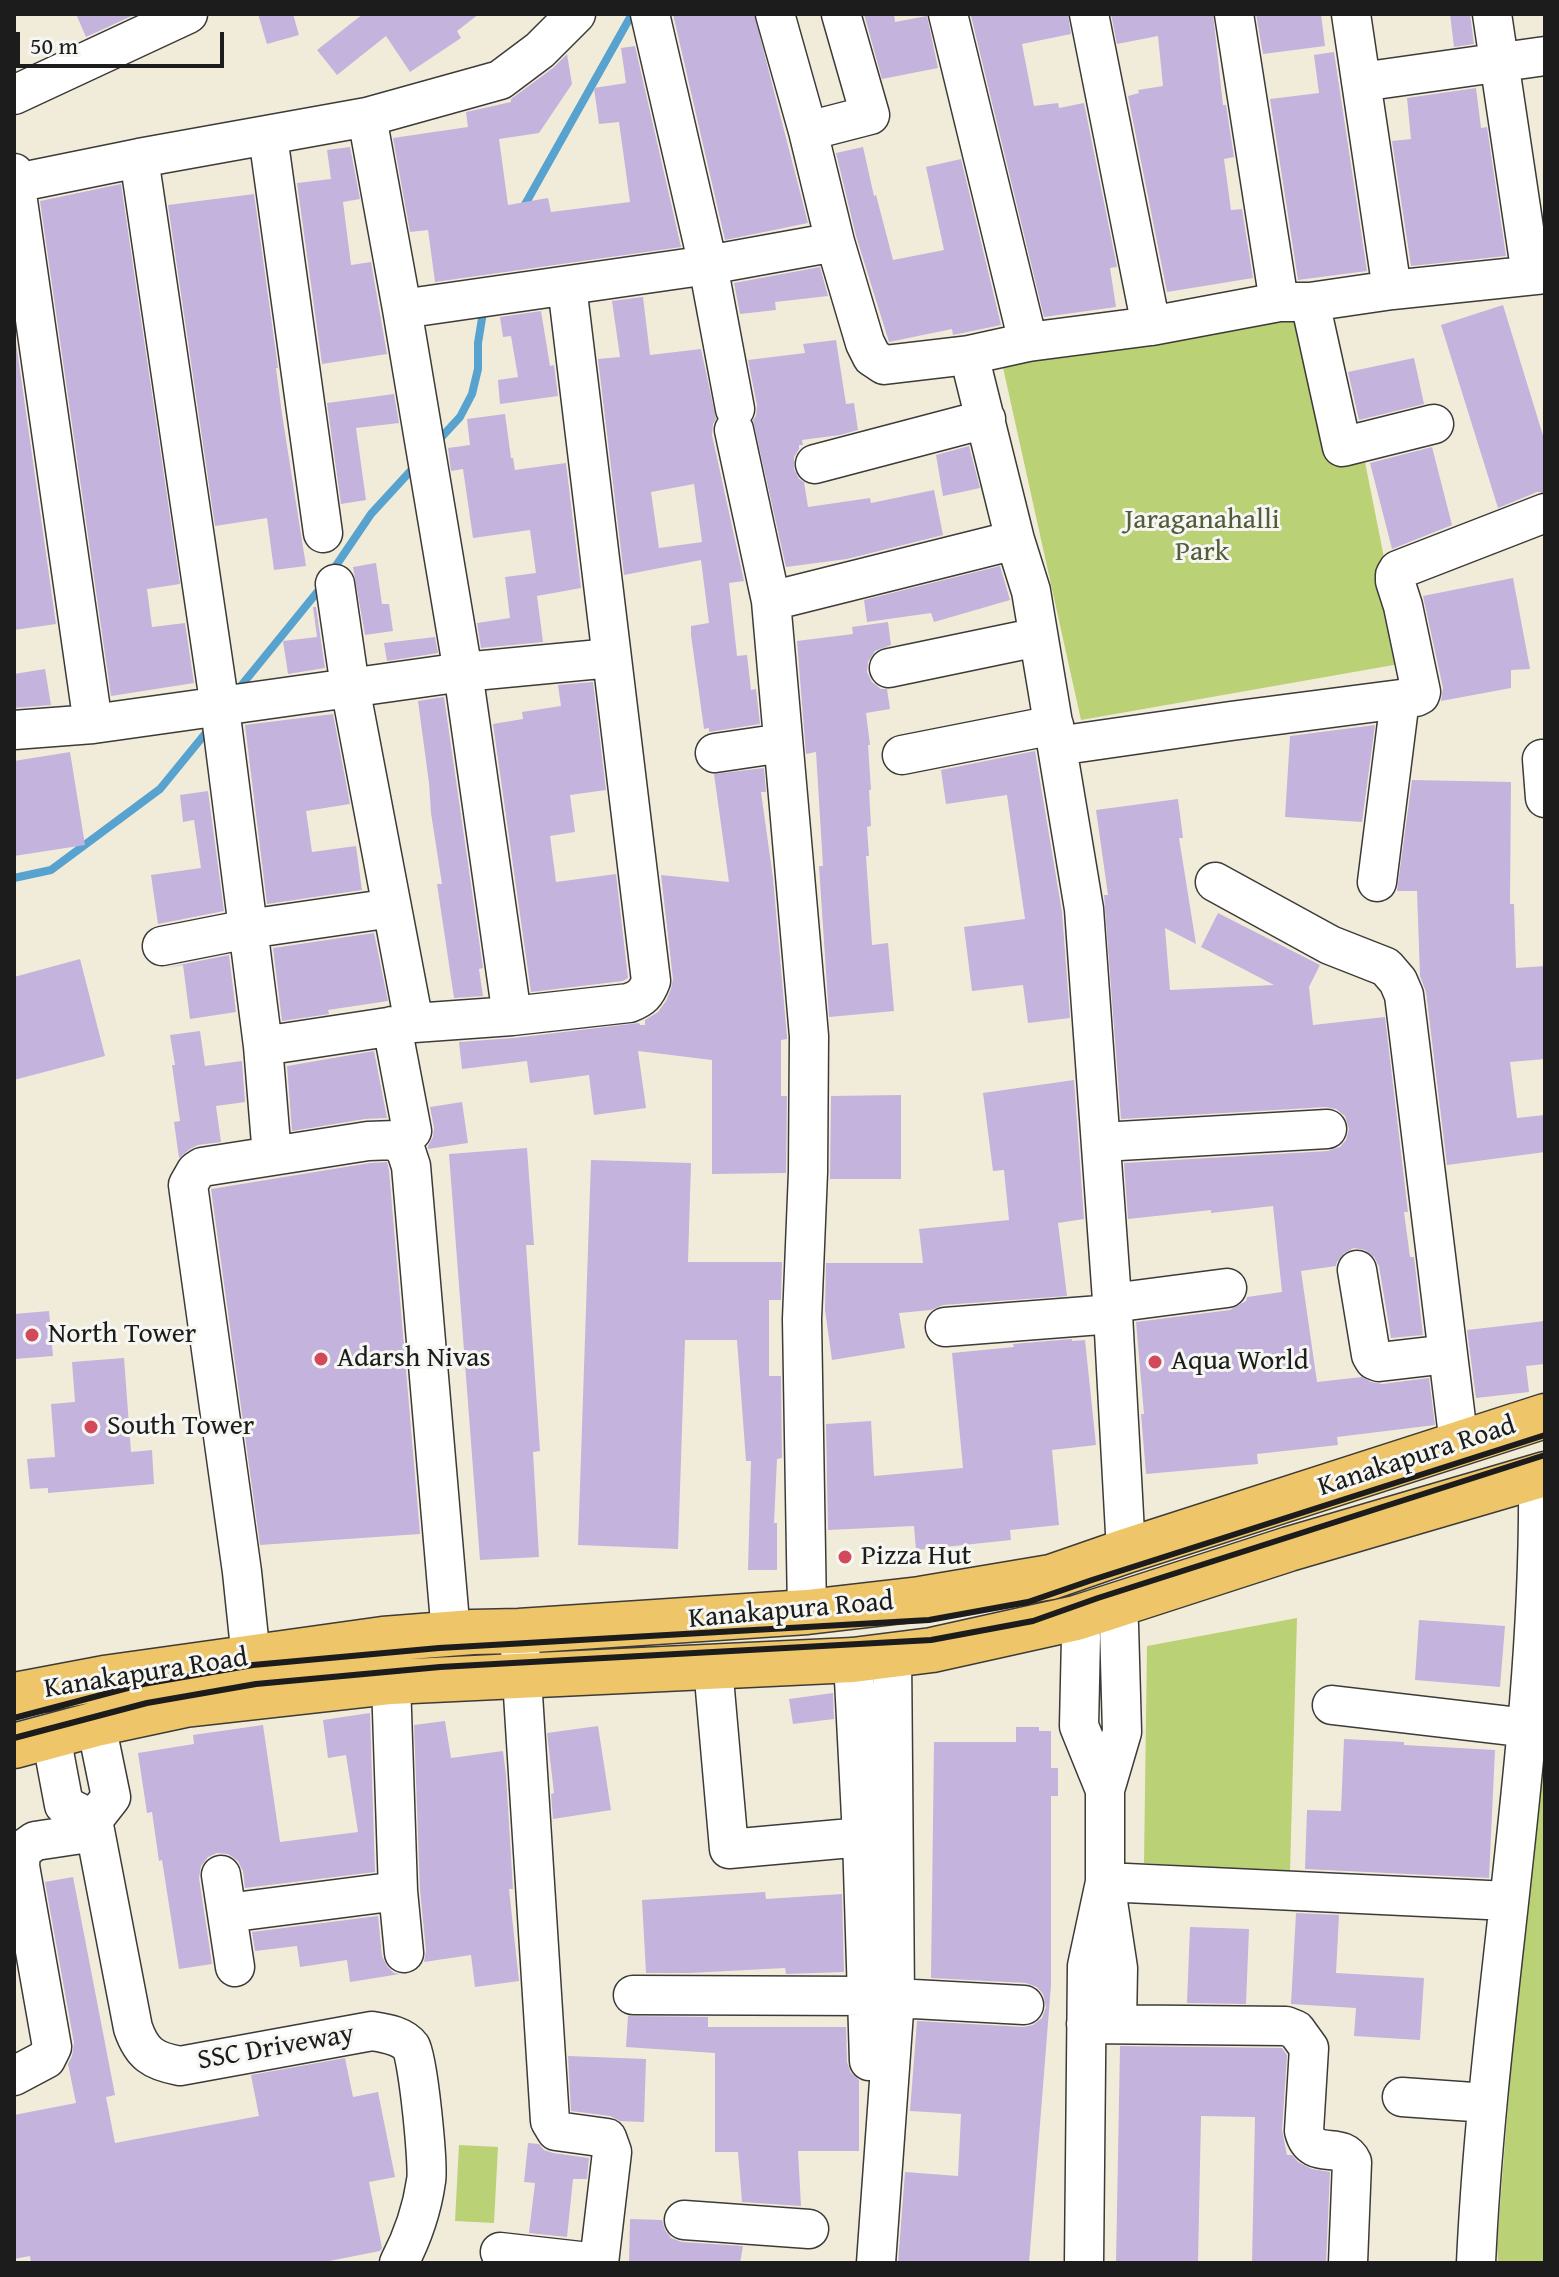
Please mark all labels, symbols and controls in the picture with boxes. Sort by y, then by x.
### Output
scale bar [20,16,228,66]
text: 50 m [30,28,78,63]
park label: Jaraganahalli Park [1124,504,1280,570]
place label: North Tower [48,1318,196,1352]
marker: North Tower [23,1326,41,1344]
place label: Adarsh Nivas [337,1342,491,1376]
place label: Aqua World [1171,1345,1309,1379]
marker: Adarsh Nivas [312,1350,330,1368]
marker: Aqua World [1146,1353,1164,1371]
street label: Kanakapura Road [1314,1409,1520,1505]
place label: South Tower [107,1410,254,1444]
marker: South Tower [82,1418,100,1436]
place label: Pizza Hut [861,1540,971,1574]
marker: Pizza Hut [836,1548,854,1566]
street label: Kanakapura Road [687,1585,895,1637]
street label: Kanakapura Road [42,1641,250,1707]
street label: SSC Driveway [195,2018,357,2078]

